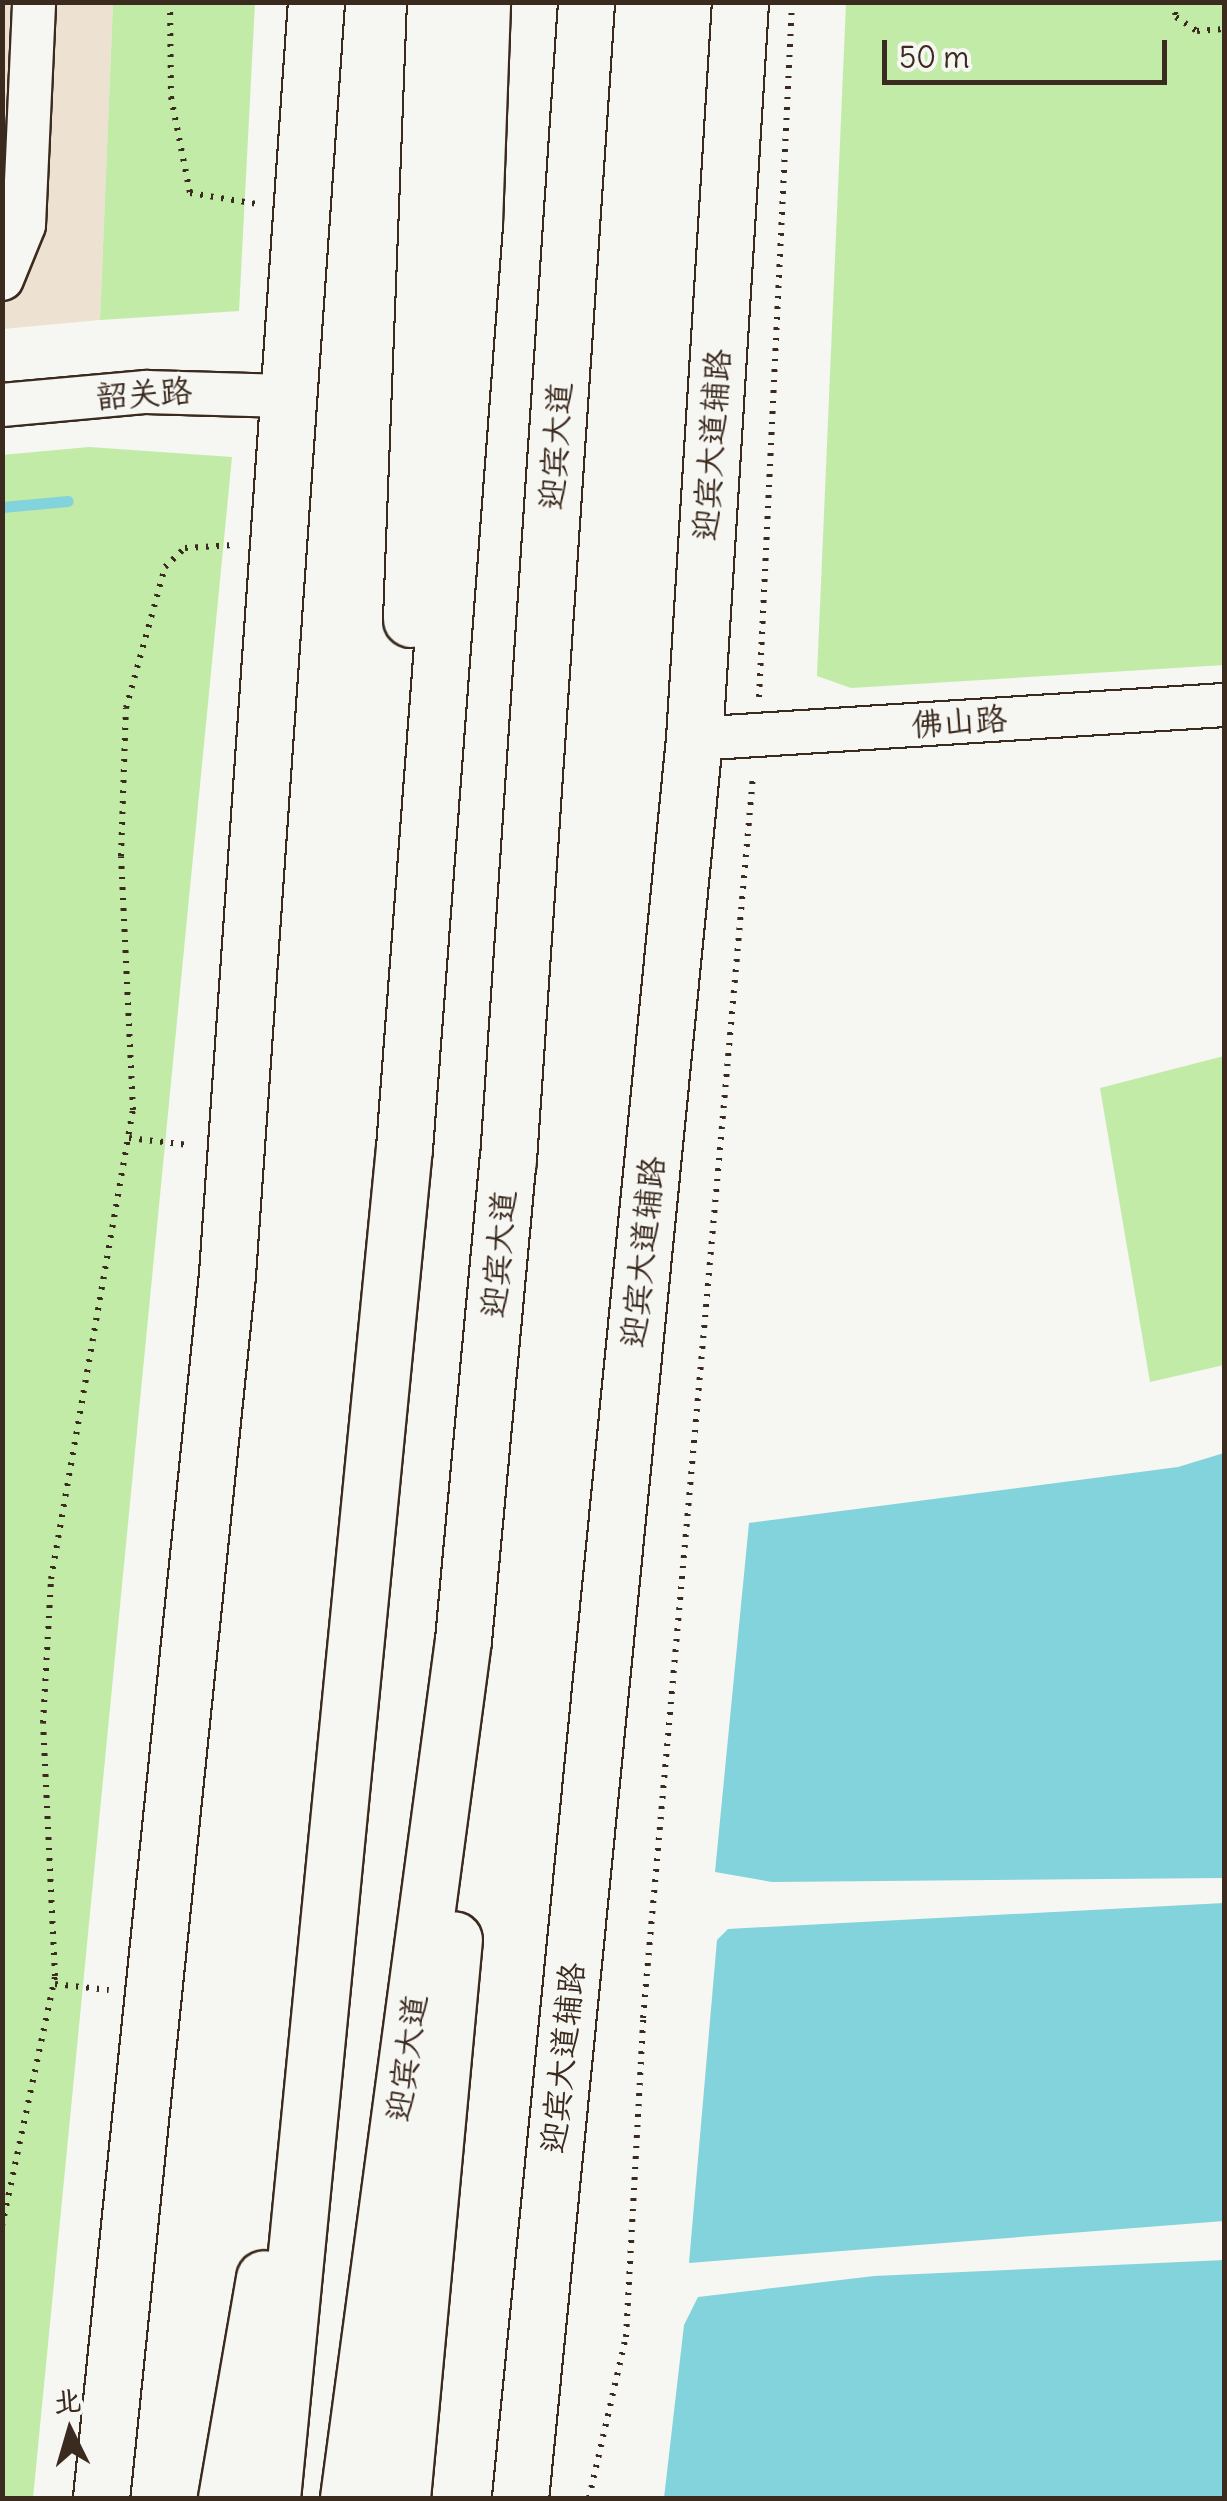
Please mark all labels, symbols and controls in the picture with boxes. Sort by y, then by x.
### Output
scale bar [887,20,1172,82]
text: 50 m [899,38,969,76]
street label: 迎宾大道辅路 [686,348,738,542]
street label: 韶关路 [95,371,193,417]
street label: 迎宾大道 [532,381,580,511]
street label: 佛山路 [910,699,1008,745]
street label: 迎宾大道辅路 [614,1155,672,1349]
street label: 迎宾大道 [474,1189,524,1319]
street label: 迎宾大道辅路 [534,1961,592,2155]
street label: 迎宾大道 [379,1992,435,2124]
north arrow [20,2381,120,2481]
text: 北 [52,2382,83,2420]

